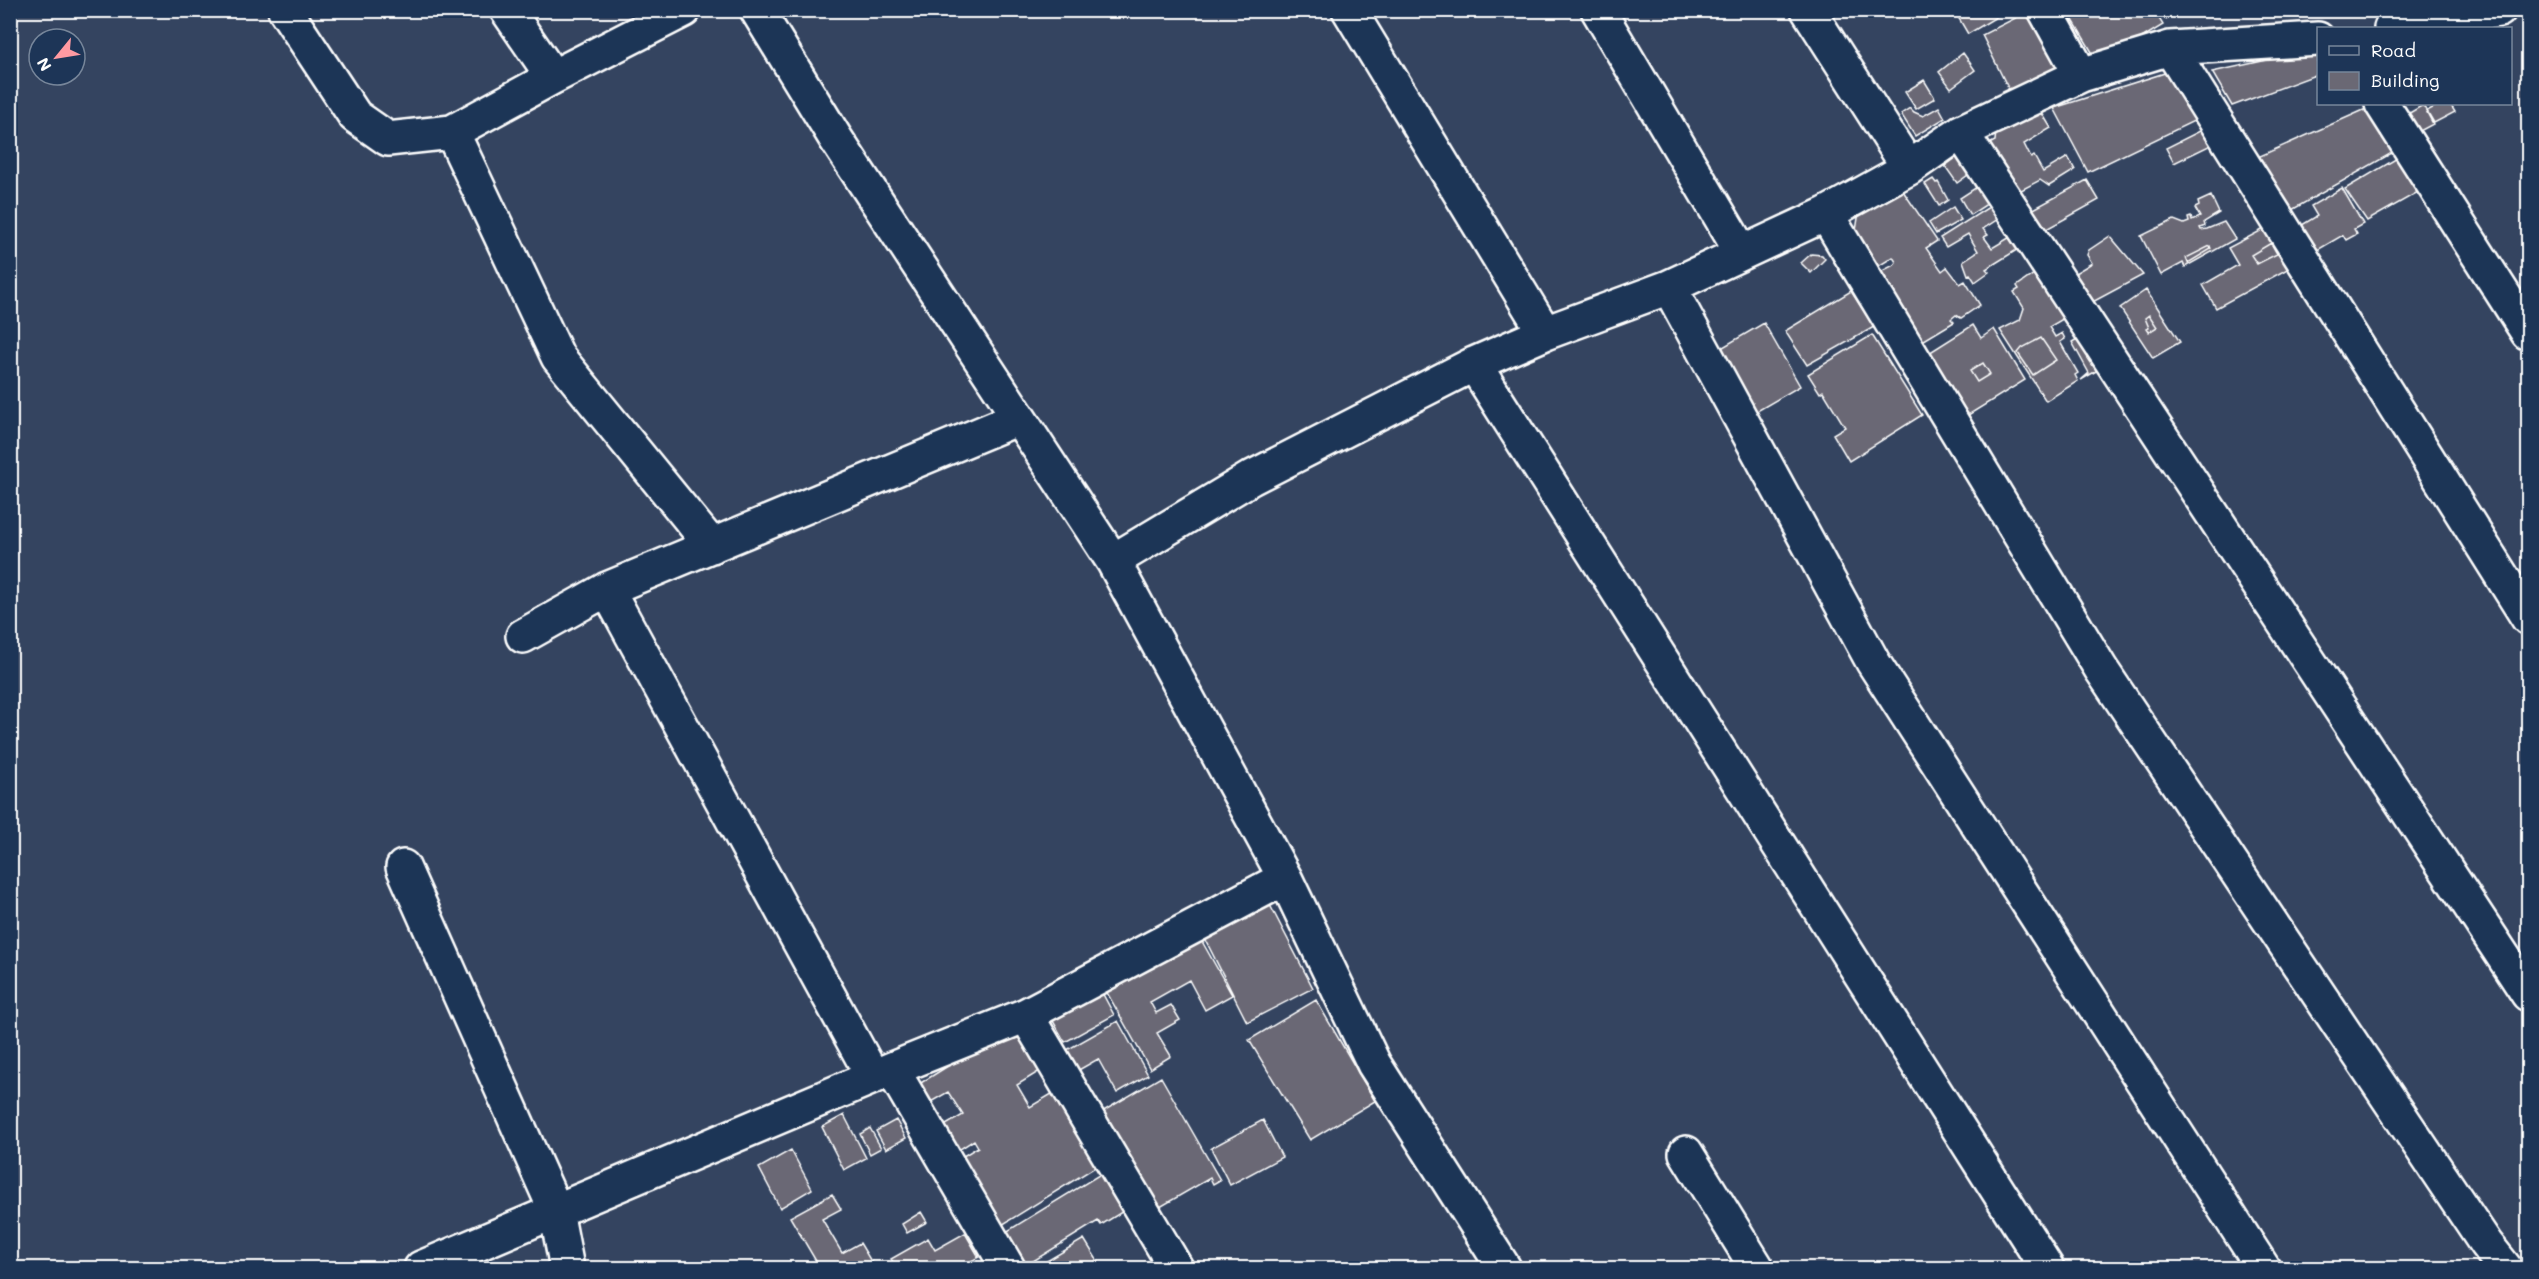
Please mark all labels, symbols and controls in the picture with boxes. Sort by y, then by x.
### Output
north arrow [27,27,87,87]
legend [2317,27,2512,105]
text: Road [2371,38,2416,62]
text: N [31,54,56,75]
text: Building [2371,68,2439,92]

